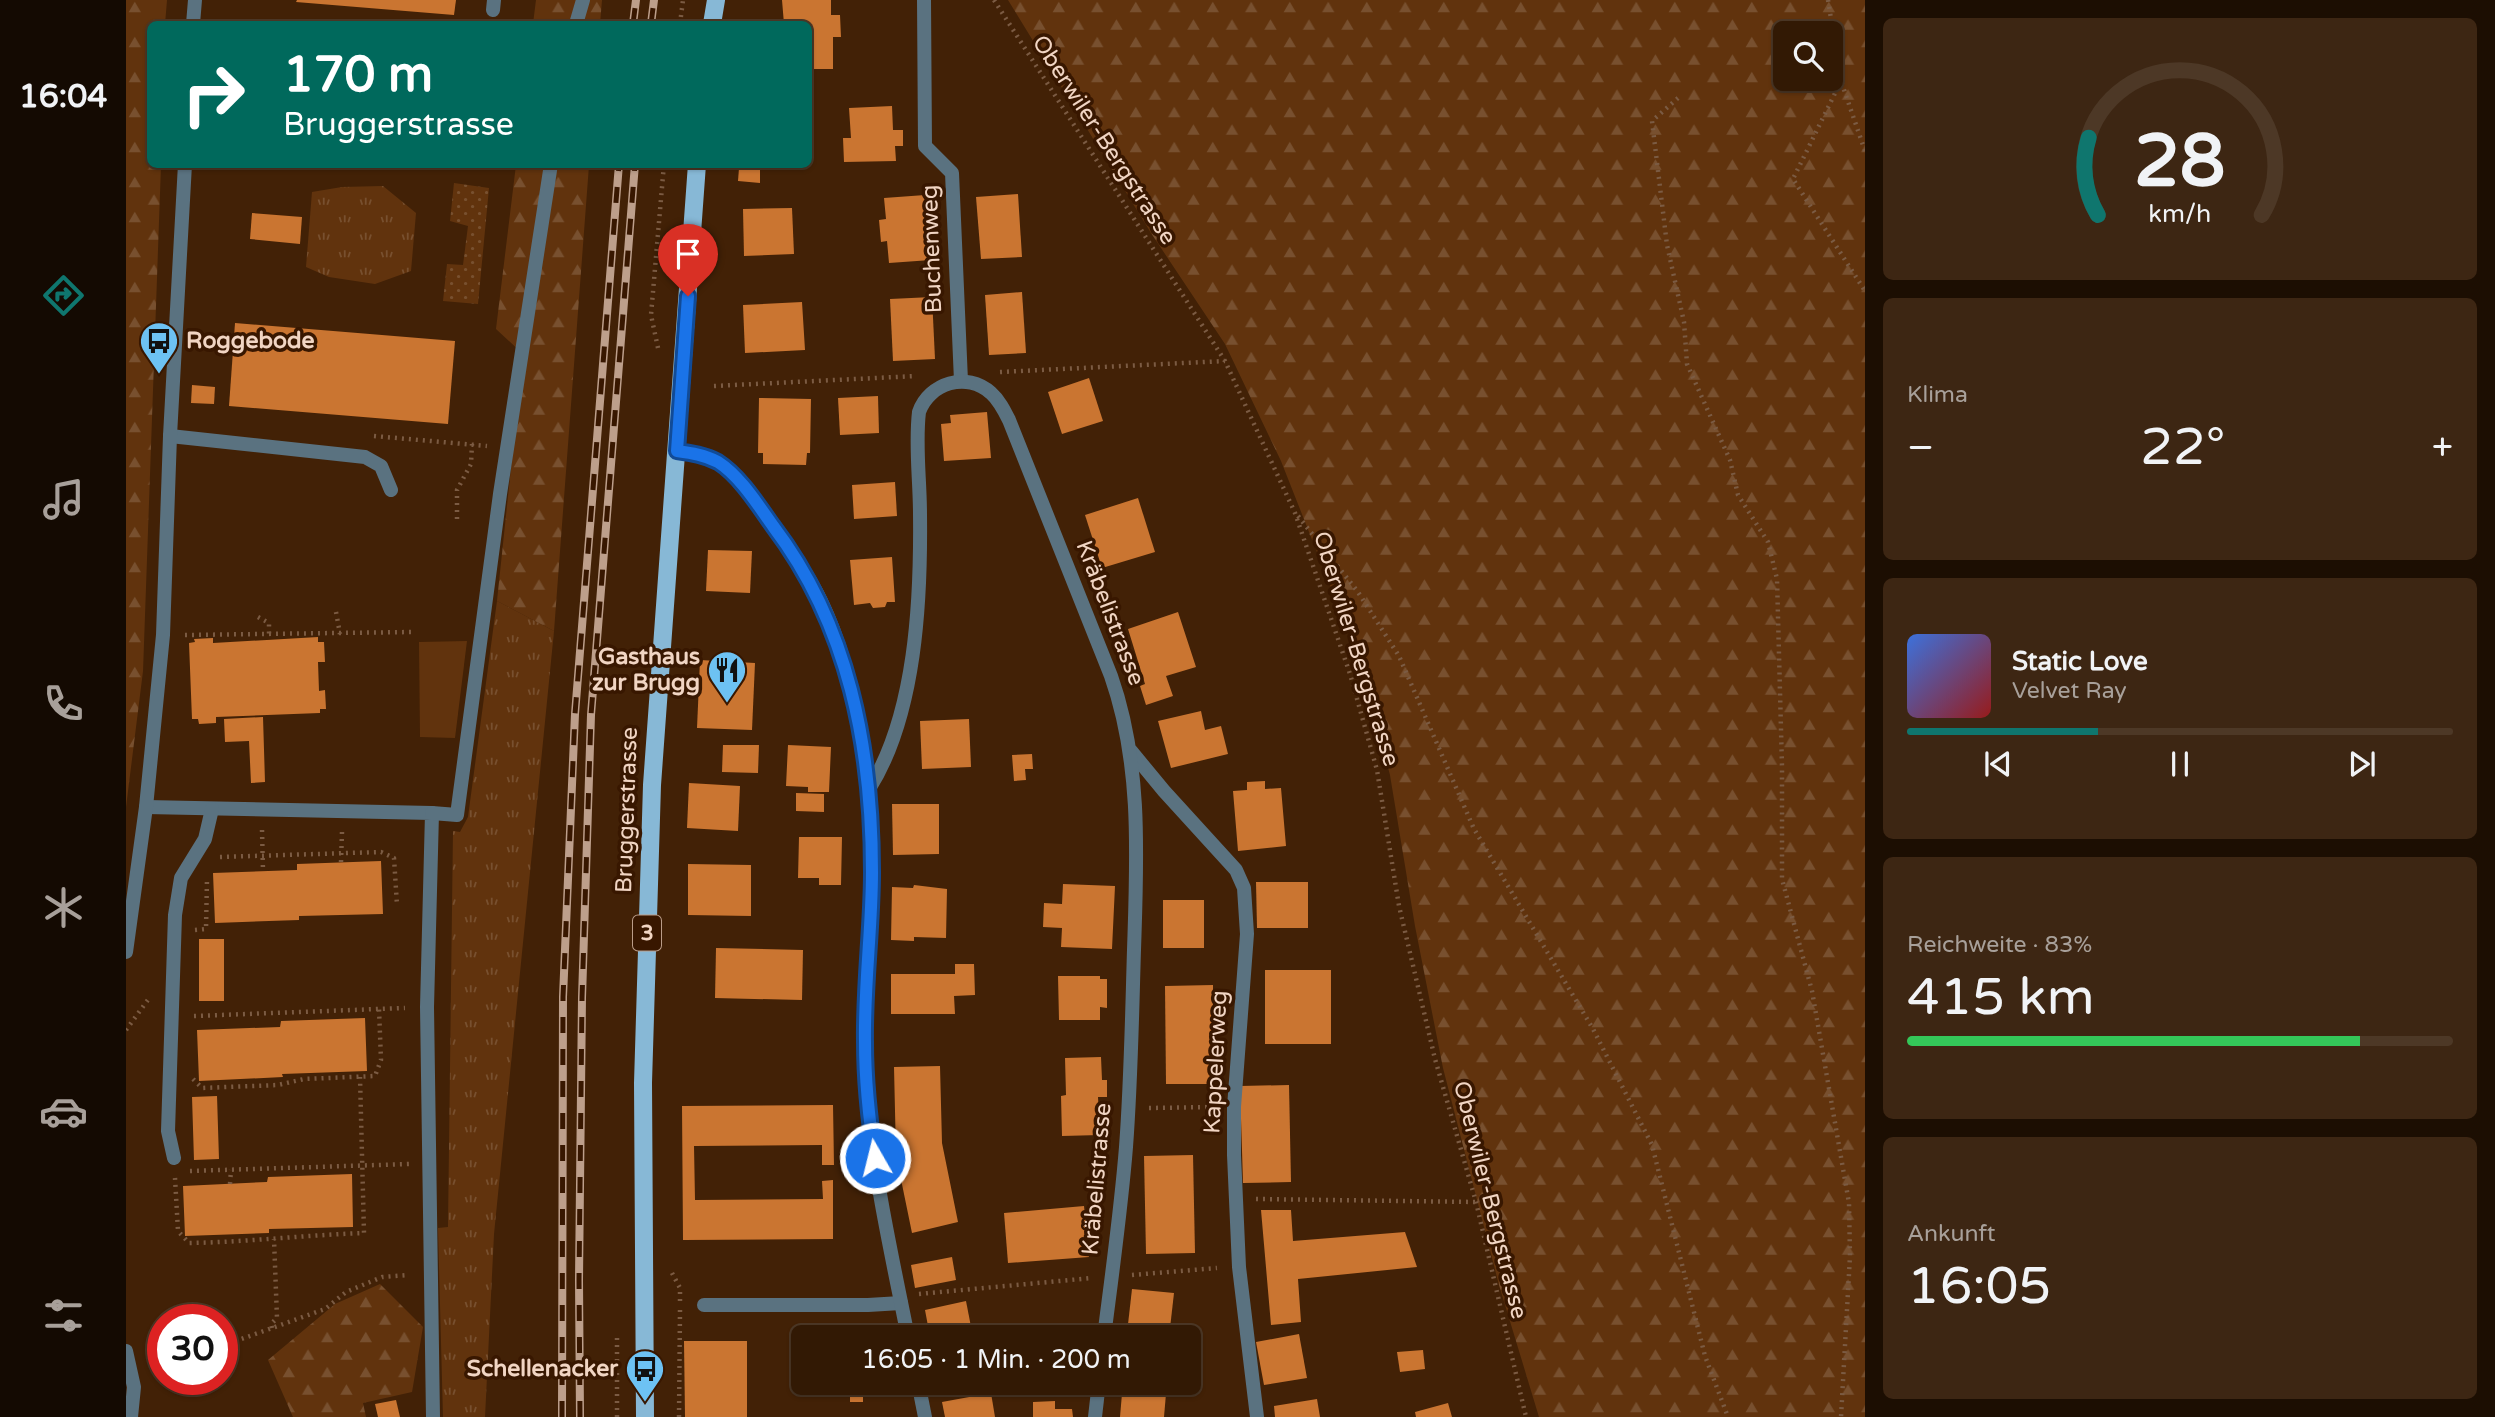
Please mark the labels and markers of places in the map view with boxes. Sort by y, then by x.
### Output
pin [658,224,718,296]
bus stop icon: Roggebode [138,320,180,375]
place label: Roggebode [186,327,314,355]
place label: Gasthaus zur Brugg [592,643,700,697]
restaurant icon: Gasthaus zur Brugg [706,649,748,704]
bus stop icon: Schellenacker [624,1348,666,1403]
place label: Schellenacker [467,1355,619,1383]

